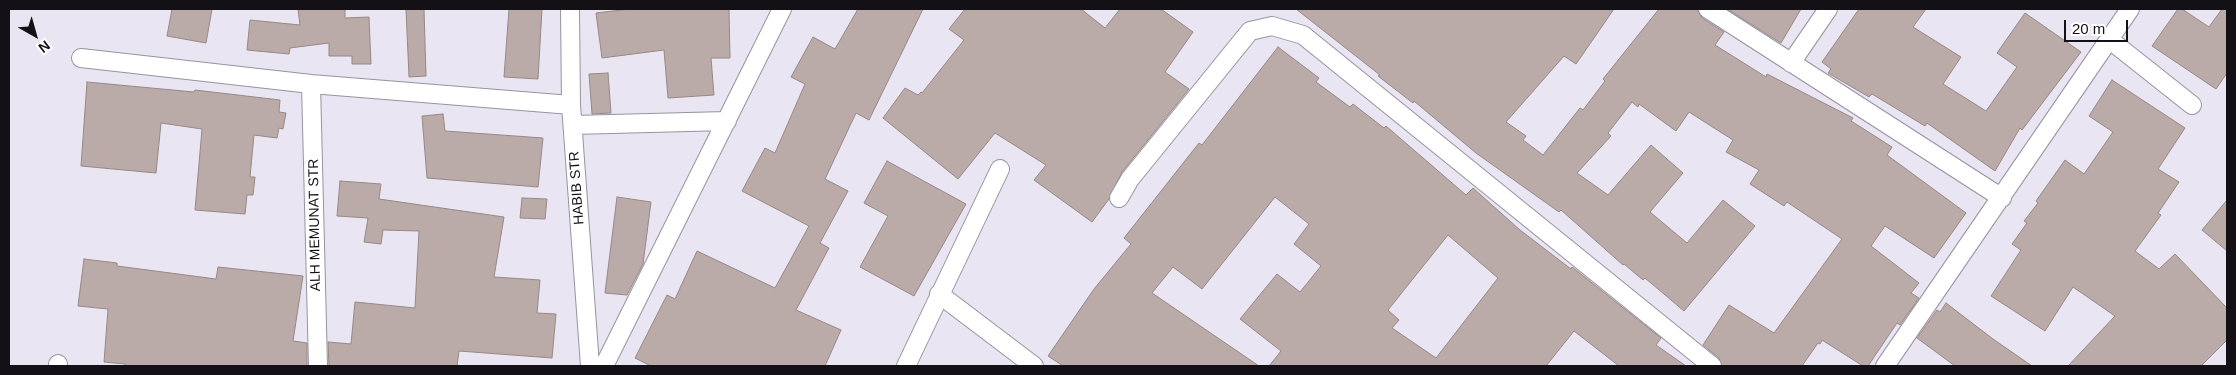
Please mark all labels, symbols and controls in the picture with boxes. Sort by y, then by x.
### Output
north arrow [10,10,60,60]
scale bar [2066,10,2130,42]
text: 20 m [2072,20,2105,37]
text: N [35,37,53,56]
street label: HABIB STR [566,151,588,225]
street label: ALH MEMUNAT STR [305,158,325,292]

